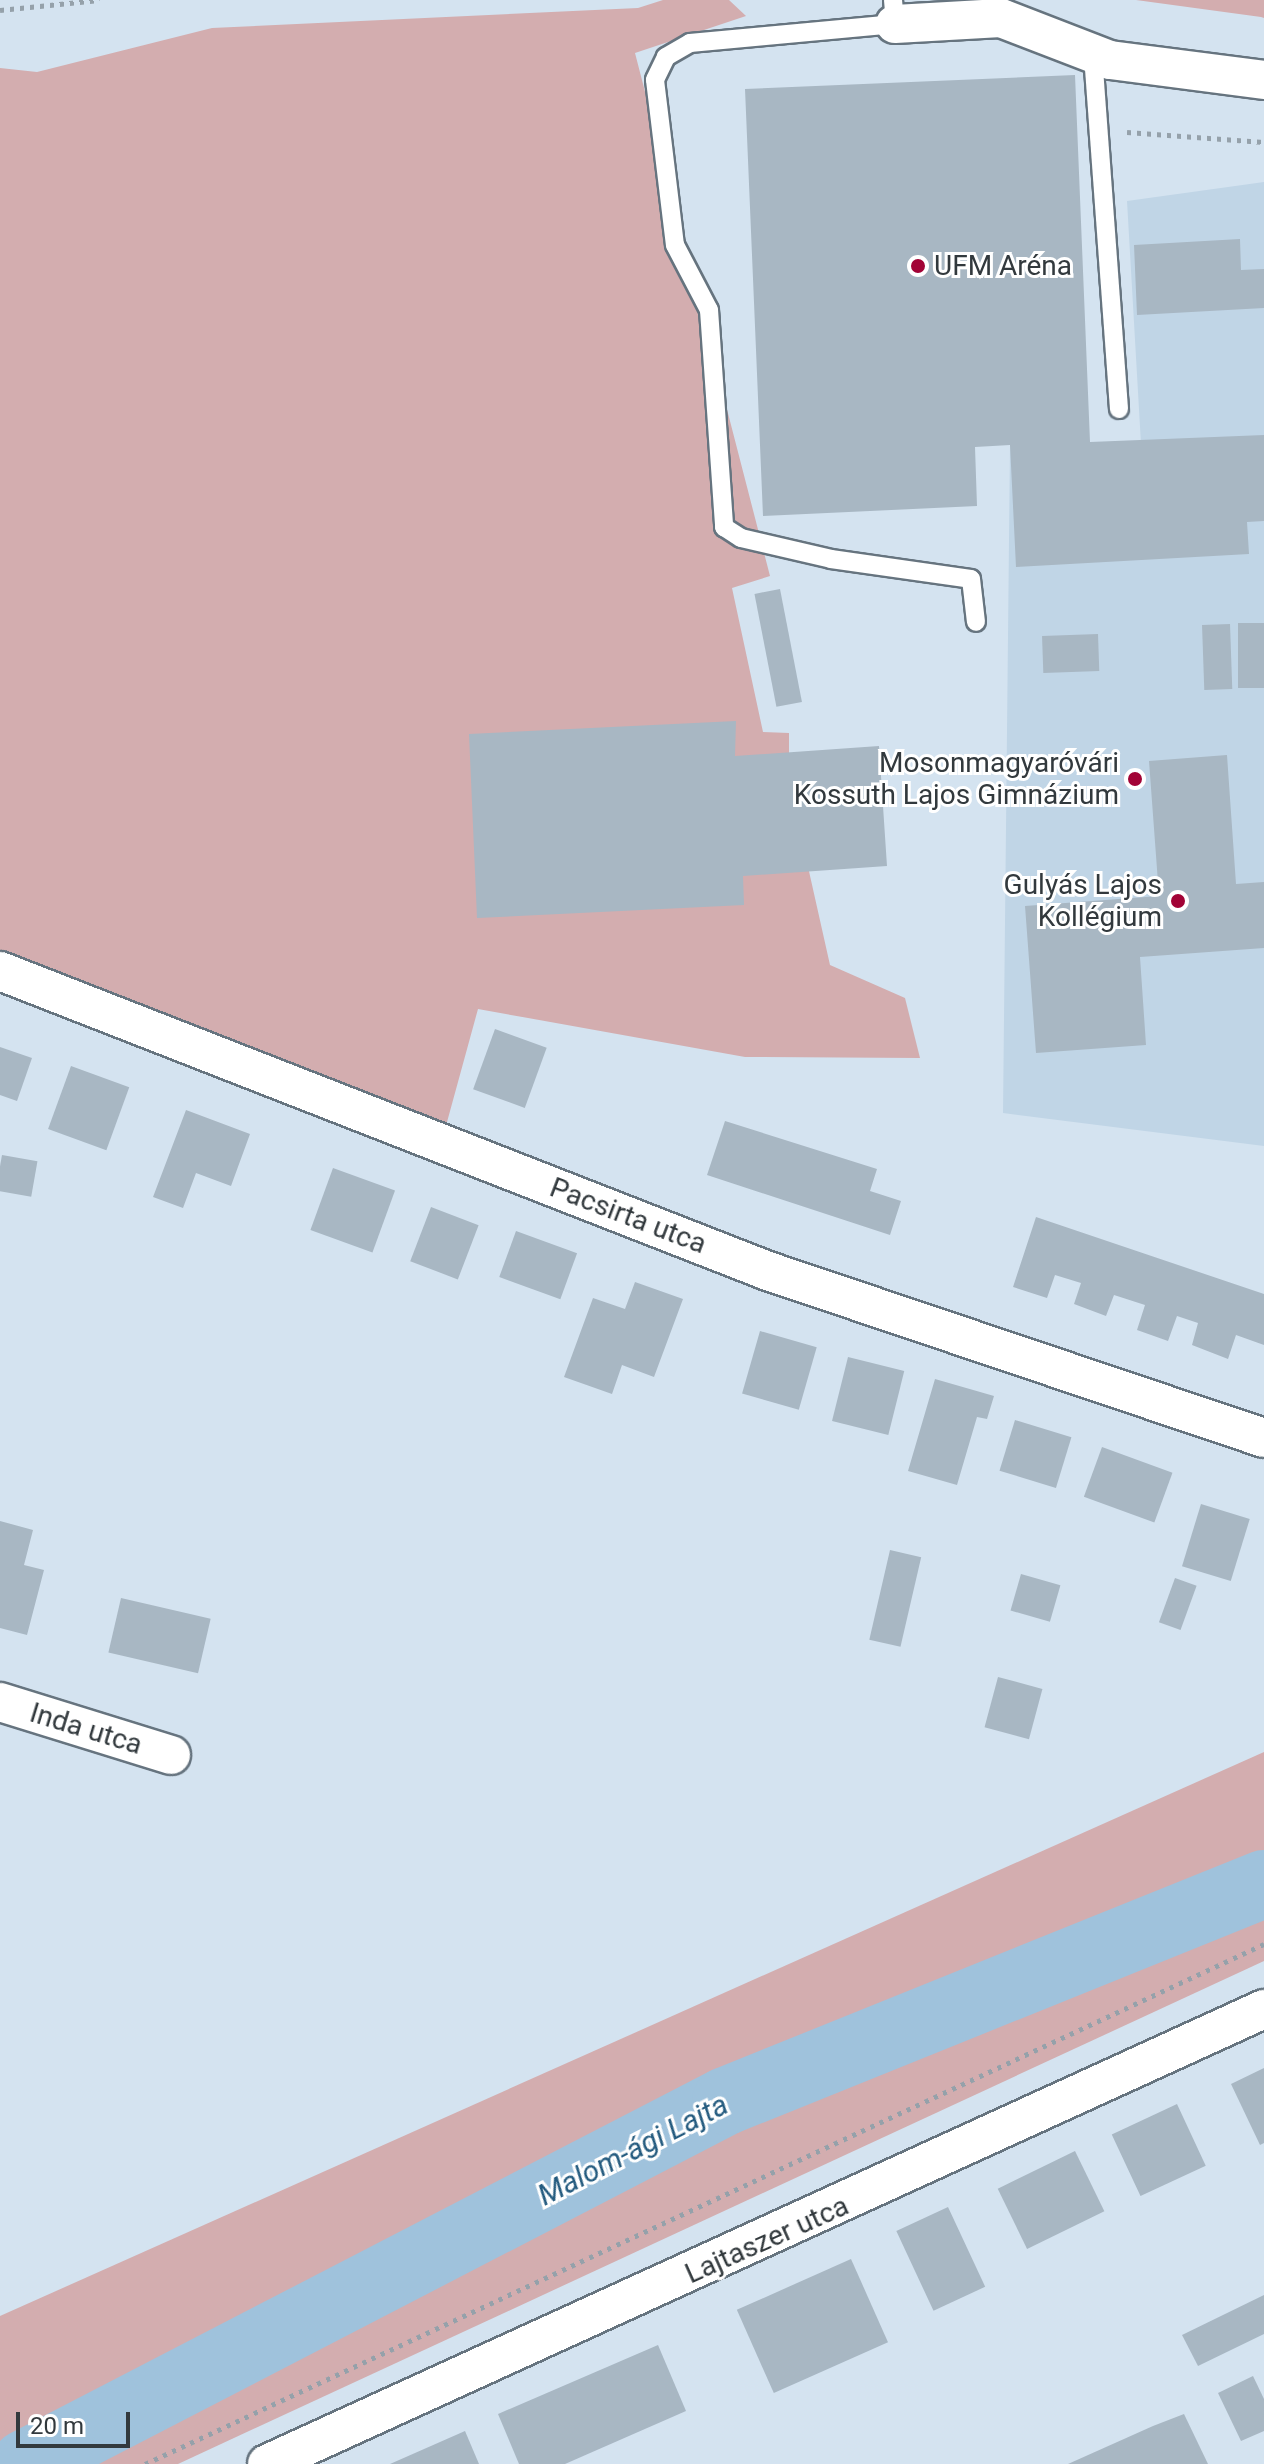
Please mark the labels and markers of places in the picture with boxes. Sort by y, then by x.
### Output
place label: UFM Aréna [934,249,1072,283]
marker: UFM Aréna [909,257,927,275]
place label: Mosonmagyaróvári Kossuth Lajos Gimnázium [794,746,1119,812]
marker: Mosonmagyaróvári Kossuth Lajos Gimnázium [1126,770,1144,788]
place label: Gulyás Lajos Kollégium [1004,868,1162,934]
marker: Gulyás Lajos Kollégium [1169,892,1187,910]

